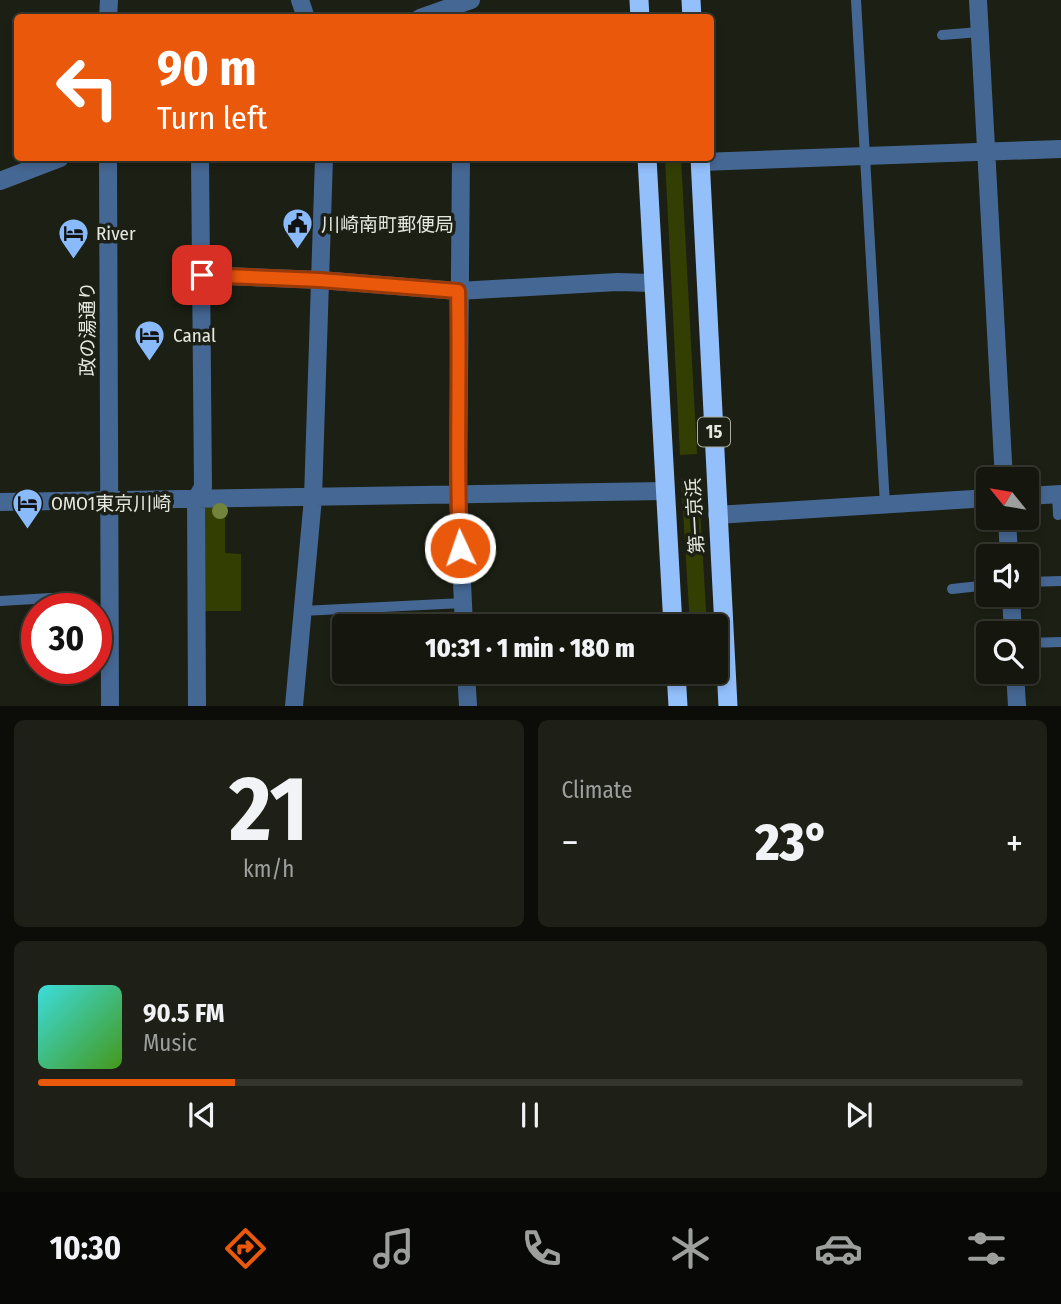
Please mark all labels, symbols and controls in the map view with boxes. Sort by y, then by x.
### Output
text: 90 m [157,39,257,98]
icon: left [42,42,133,133]
text: Turn left [157,99,267,137]
public building icon: 川崎南町郵便局 [281,207,315,251]
place label: 川崎南町郵便局 [321,213,454,236]
hotel icon: River [56,216,90,260]
place label: River [96,222,136,245]
pin [172,245,232,305]
icon: arrive [183,256,221,294]
street label: 政の湯通り [76,281,99,377]
hotel icon: Canal [133,318,167,362]
place label: Canal [173,324,216,347]
road number: 15 [698,418,730,446]
north arrow [976,467,1040,530]
map controls [976,467,1039,684]
street label: 第一京浜 [682,477,708,555]
hotel icon: OMO1東京川崎 [11,486,45,530]
place label: OMO1東京川崎 [51,492,171,515]
position arrow [423,511,497,585]
button: sound [976,544,1039,607]
speed limit sign: 30 [21,593,112,684]
button: search [976,621,1039,684]
text: 10:31 · 1 min · 180 m [425,633,635,664]
text: 21 [229,755,308,864]
text: Climate [562,776,632,804]
text: 23° [755,811,829,874]
text: − [562,820,579,866]
text: + [1006,820,1023,866]
text: km/h [243,855,294,883]
text: 90.5 FM [143,998,225,1029]
text: Music [143,1029,197,1057]
icon: previous [183,1096,221,1134]
icon: pause [511,1096,549,1134]
icon: next [840,1096,878,1134]
icon: directions [221,1224,270,1273]
icon: music [369,1224,418,1273]
icon: phone [517,1224,566,1273]
icon: climate [666,1224,715,1273]
icon: car [814,1224,863,1273]
icon: filters [962,1224,1011,1273]
text: 10:30 [50,1229,121,1267]

